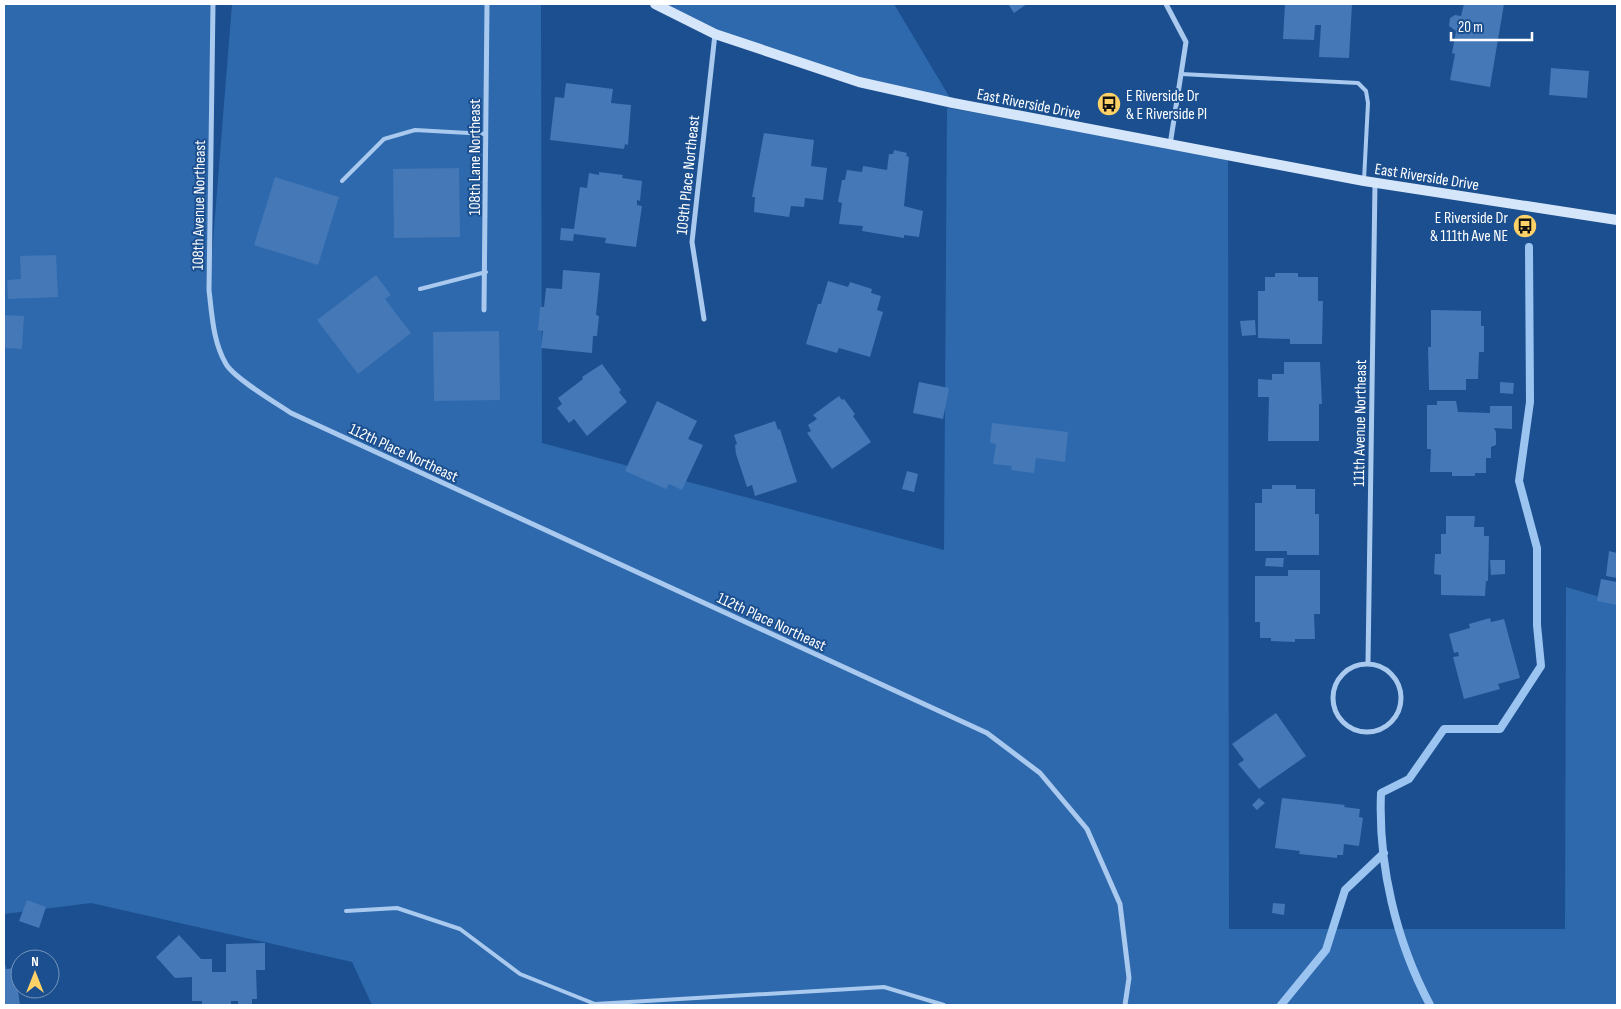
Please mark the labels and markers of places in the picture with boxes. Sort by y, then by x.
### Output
place label: E Riverside Dr & E Riverside Pl [1126,87,1207,124]
bus stop icon: E Riverside Dr & E Riverside Pl [1096,91,1122,117]
place label: E Riverside Dr & 111th Ave NE [1430,209,1508,246]
bus stop icon: E Riverside Dr & 111th Ave NE [1512,213,1538,239]

